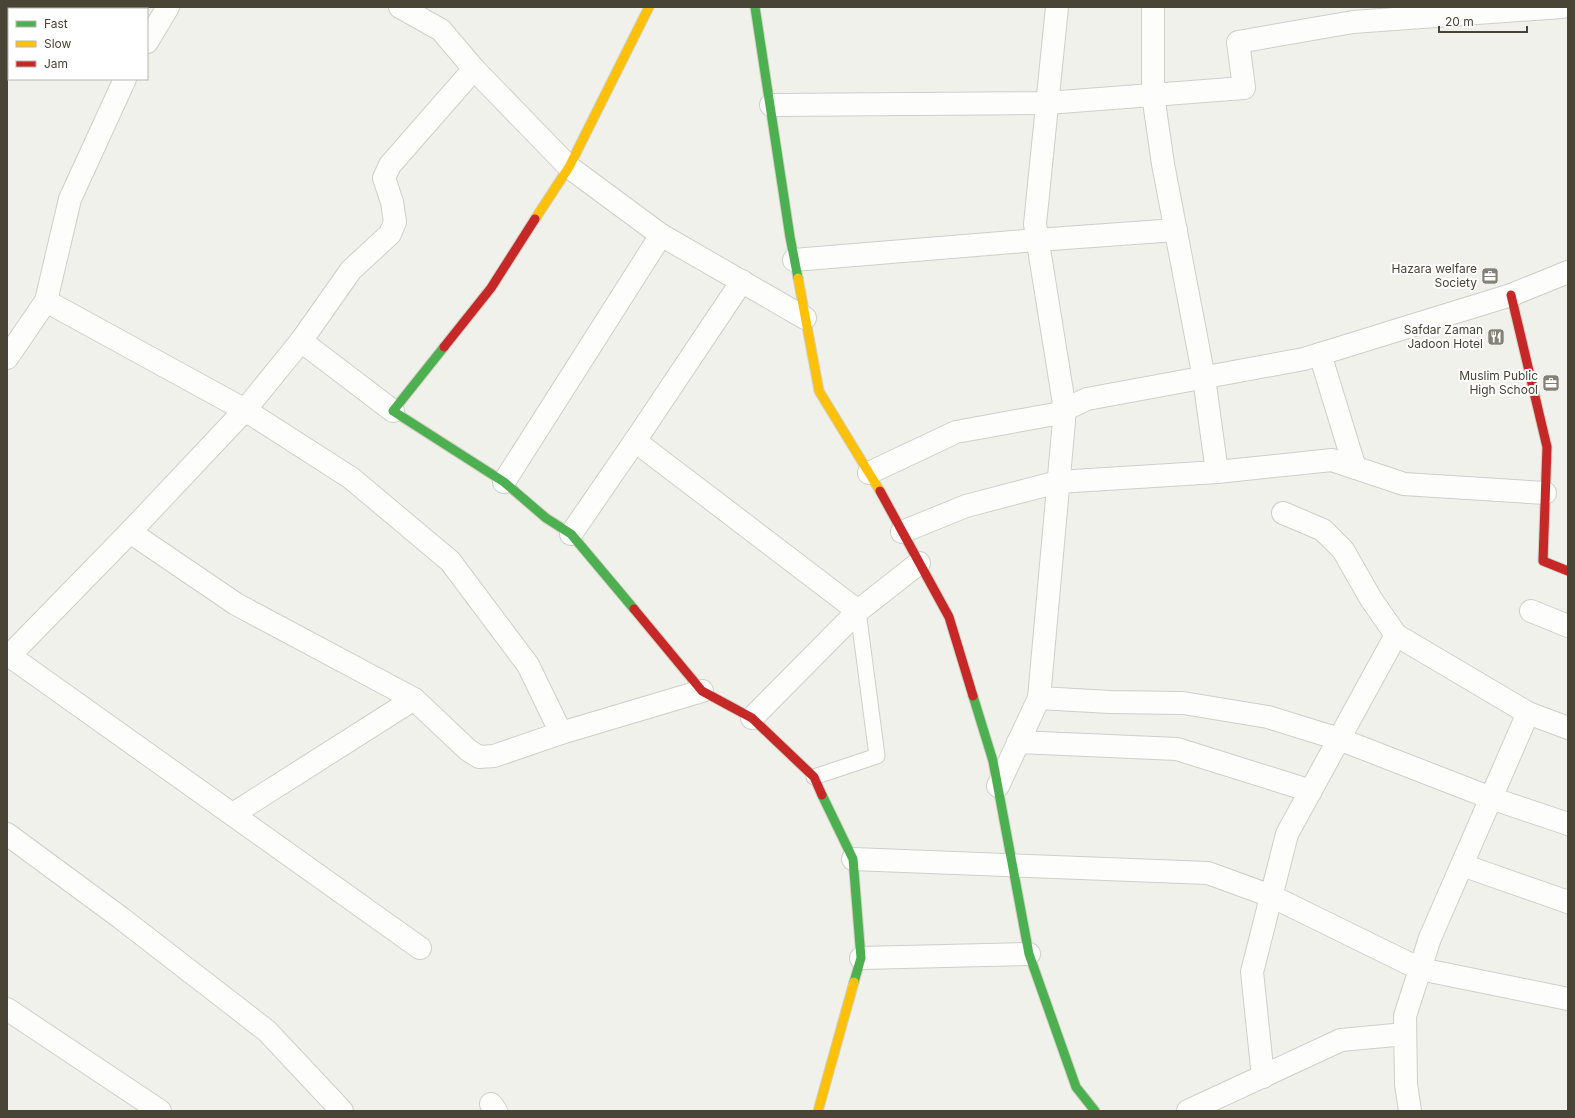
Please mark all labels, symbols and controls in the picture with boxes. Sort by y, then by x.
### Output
legend [8,8,148,80]
scale bar [1439,8,1527,34]
text: 20 m [1445,14,1474,29]
text: Fast [44,16,68,31]
text: Slow [44,36,72,51]
text: Jam [44,56,68,71]
place label: Hazara welfare Society [1392,261,1477,290]
office icon: Hazara welfare Society [1480,266,1500,286]
place label: Safdar Zaman Jadoon Hotel [1404,322,1483,351]
restaurant icon: Safdar Zaman Jadoon Hotel [1486,327,1506,347]
place label: Muslim Public High School [1459,368,1538,397]
office icon: Muslim Public High School [1541,373,1561,393]

